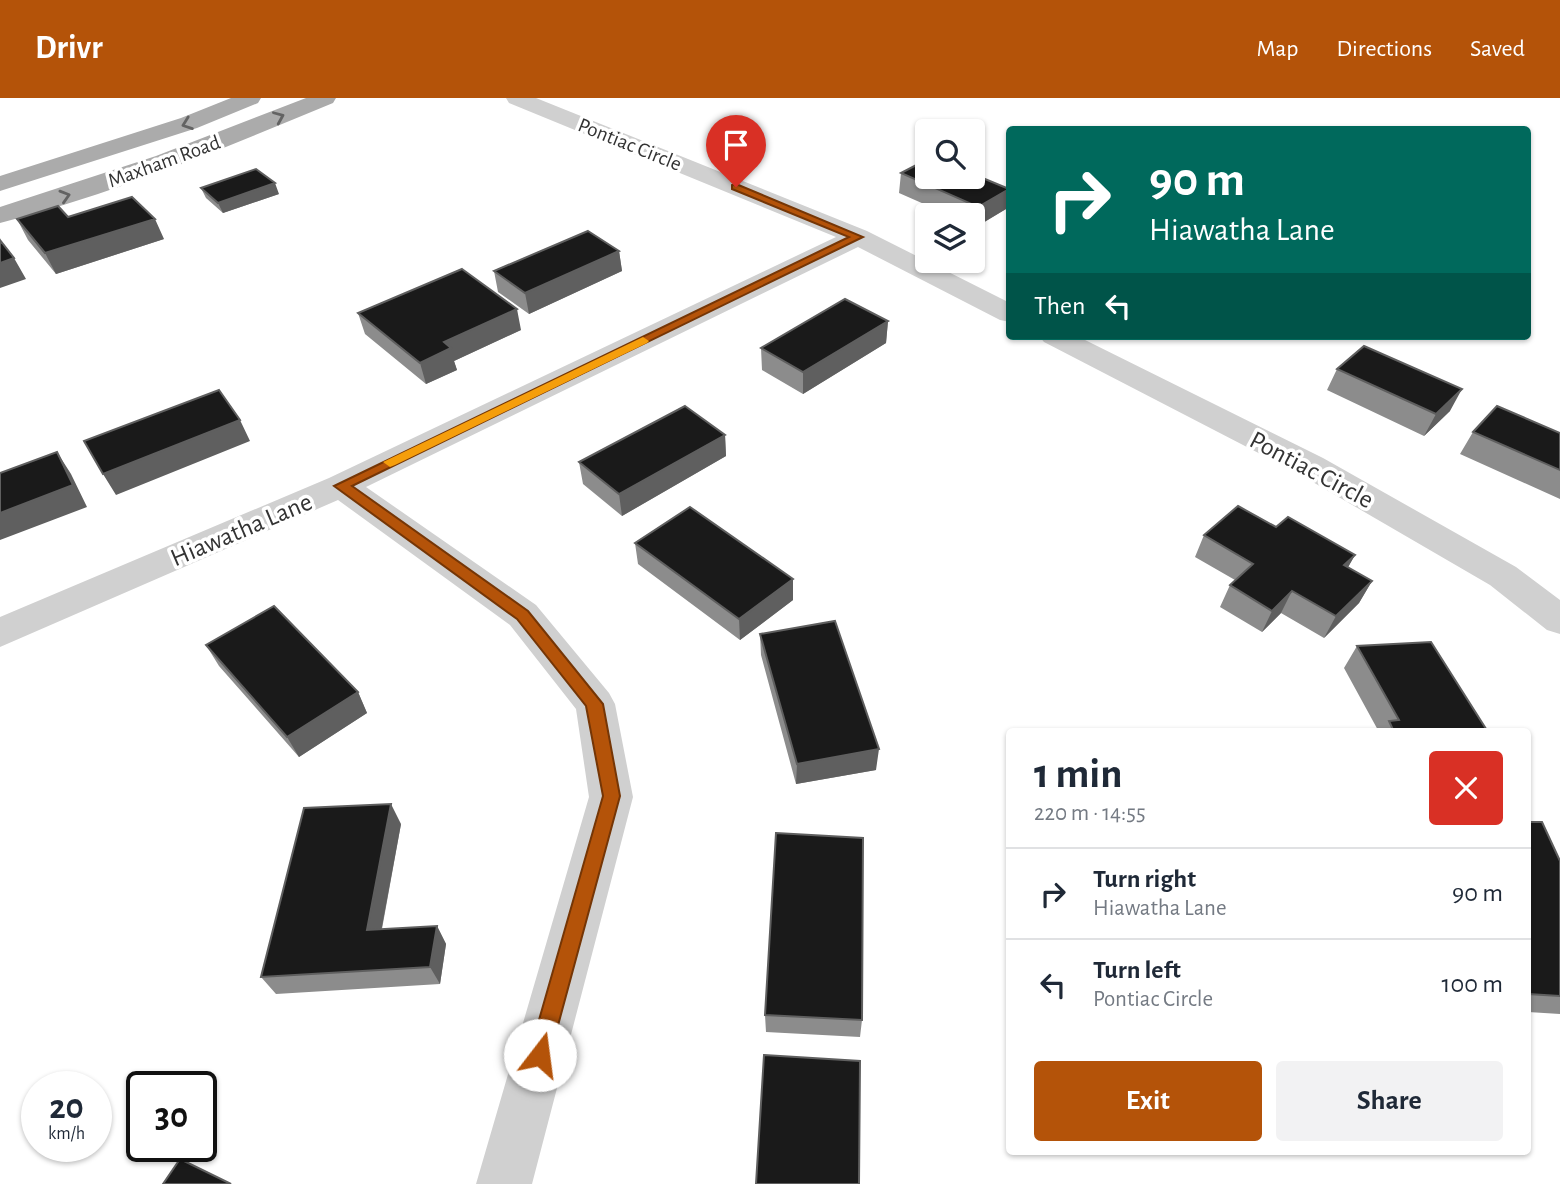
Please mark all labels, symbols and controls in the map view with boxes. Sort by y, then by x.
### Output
text: Drivr [35,32,103,65]
text: Map [1256,37,1298,61]
text: Directions [1336,37,1432,61]
text: Saved [1470,37,1525,61]
one-way arrow [272,112,284,126]
street label: Pontiac Circle [575,114,685,175]
pin [706,115,766,187]
one-way arrow [181,116,193,130]
map controls [915,119,985,273]
button: search [915,119,985,189]
icon: arrive [717,126,755,164]
street label: Maxham Road [105,131,223,191]
icon: right [1034,154,1125,245]
text: 90 m [1149,156,1245,205]
one-way arrow [59,189,71,204]
button: layers [915,203,985,273]
text: Hiawatha Lane [1149,214,1335,246]
icon: left [1099,287,1137,325]
text: Then [1034,293,1085,319]
street label: Pontiac Circle [1245,427,1378,513]
street label: Hiawatha Lane [167,488,316,571]
button: close [1429,751,1503,825]
text: 1 min [1034,753,1123,795]
text: 220 m · 14:55 [1034,802,1146,825]
text: Turn right [1093,866,1196,892]
icon: right [1034,875,1072,913]
text: 90 m [1452,880,1503,906]
text: Hiawatha Lane [1093,897,1227,920]
text: Turn left [1093,957,1181,983]
icon: left [1034,966,1072,1004]
text: 100 m [1442,971,1503,997]
text: Pontiac Circle [1093,988,1213,1011]
position arrow [503,1018,577,1092]
button: Exit [1034,1061,1262,1141]
button: Share [1276,1061,1503,1141]
speed limit sign: 30 [126,1071,217,1162]
text: 20 [49,1090,84,1125]
text: km/h [48,1125,85,1143]

